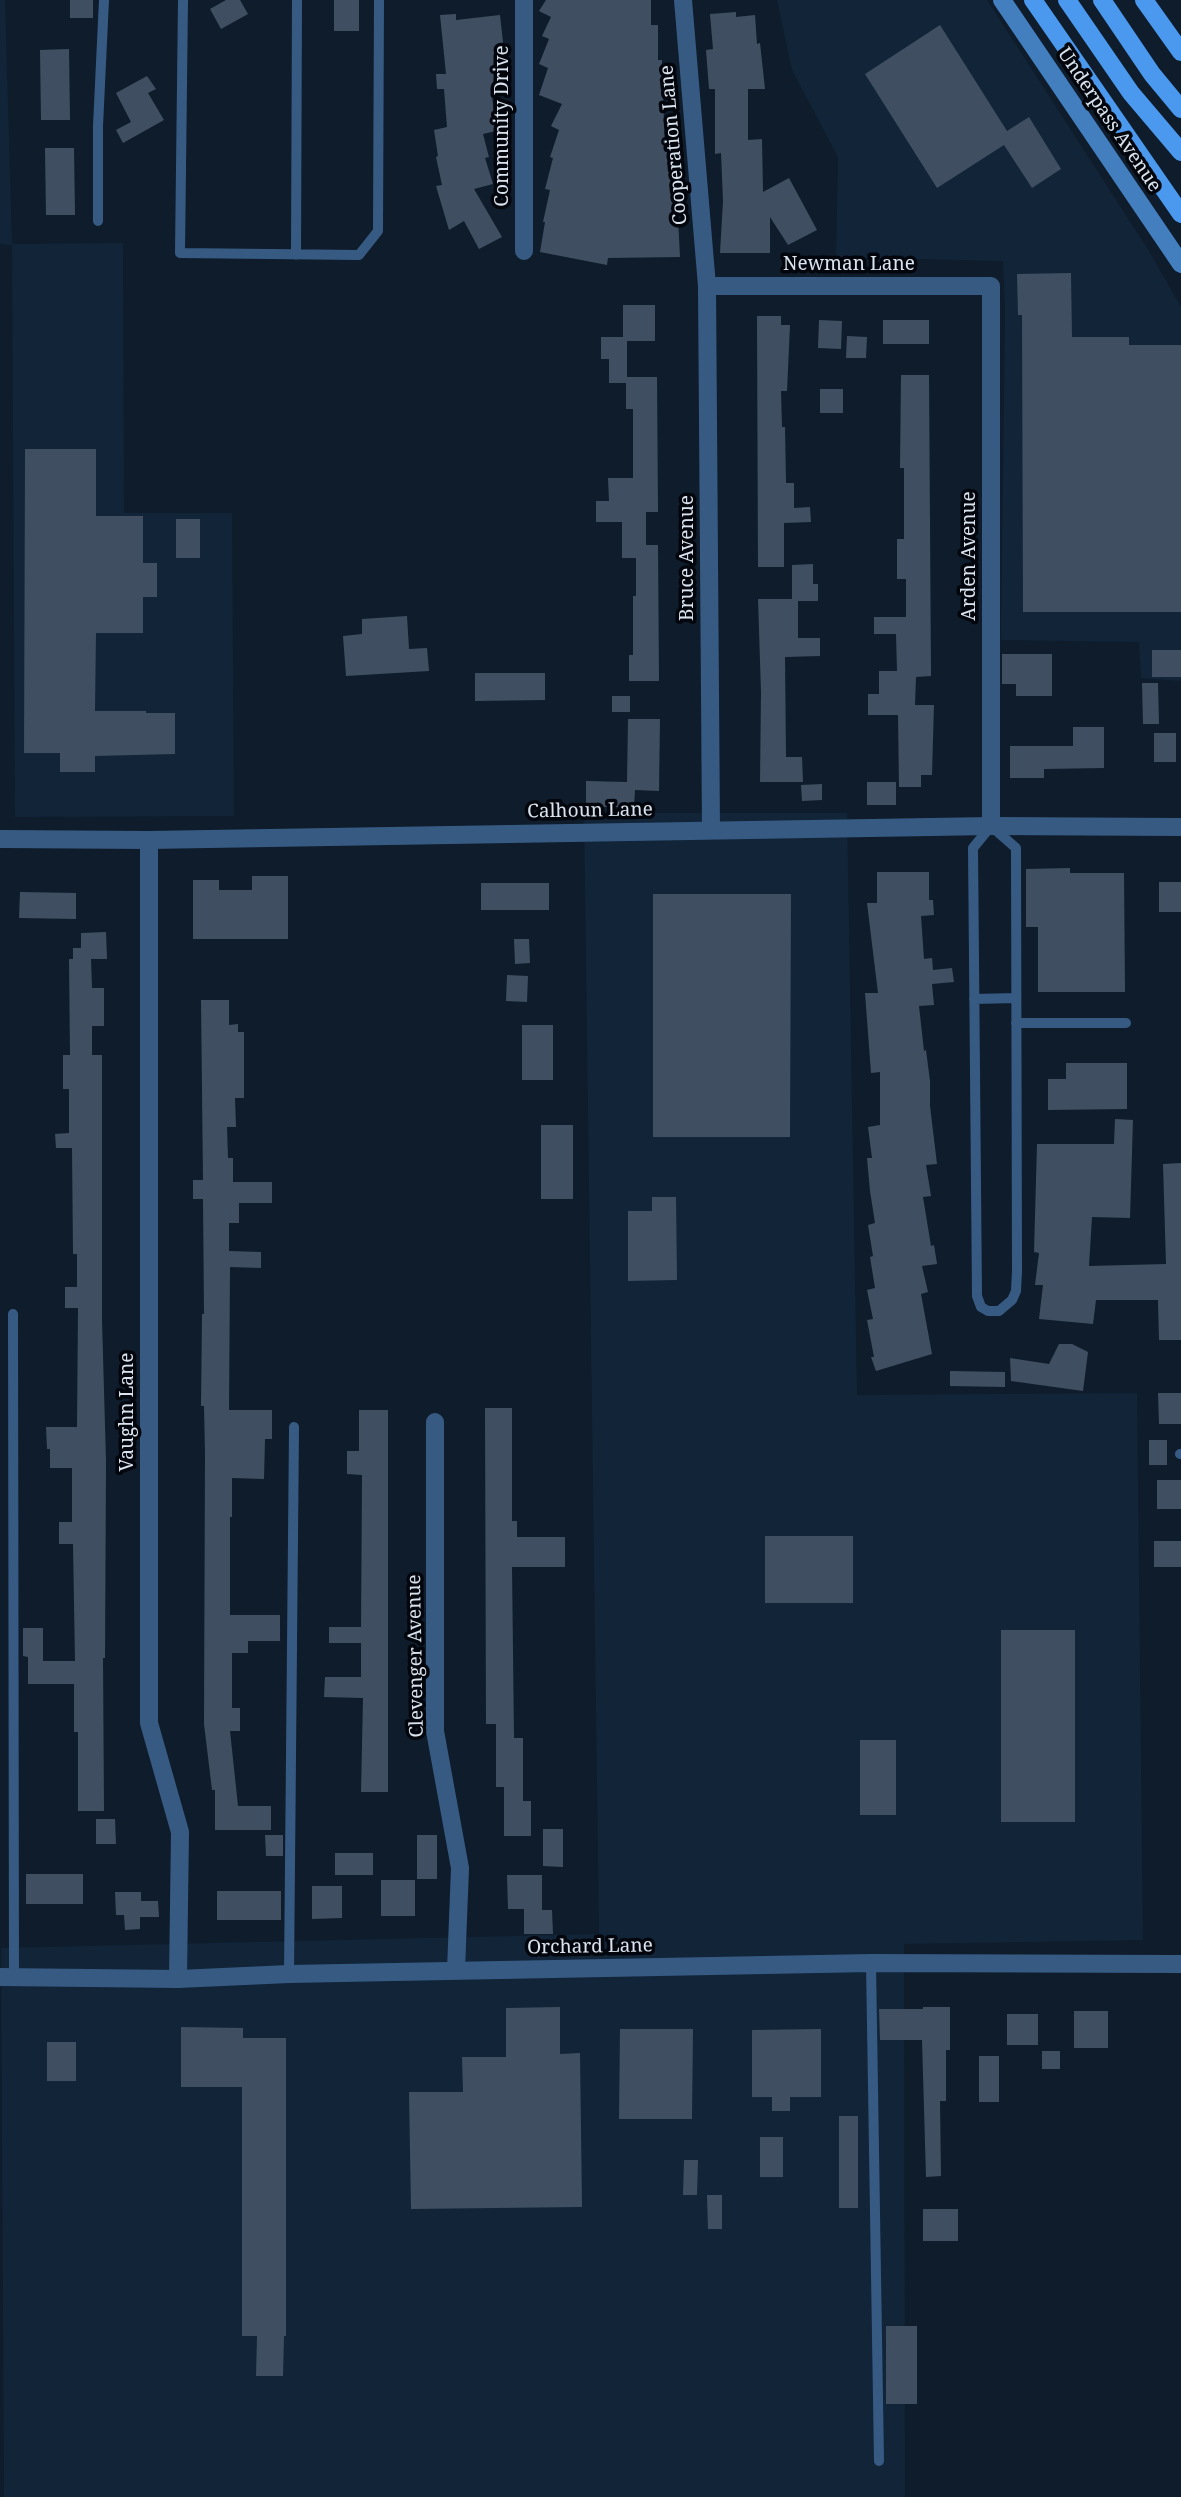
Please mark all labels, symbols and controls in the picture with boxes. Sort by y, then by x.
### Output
street label: Underpass Avenue [1052,44,1166,196]
street label: Community Drive [492,45,514,207]
street label: Cooperation Lane [656,64,692,226]
street label: Newman Lane [783,254,915,276]
street label: Arden Avenue [959,491,981,621]
street label: Bruce Avenue [677,495,699,621]
street label: Calhoun Lane [527,799,653,823]
street label: Vaughn Lane [117,1353,139,1471]
street label: Clevenger Avenue [403,1574,429,1738]
street label: Orchard Lane [527,1935,653,1959]

